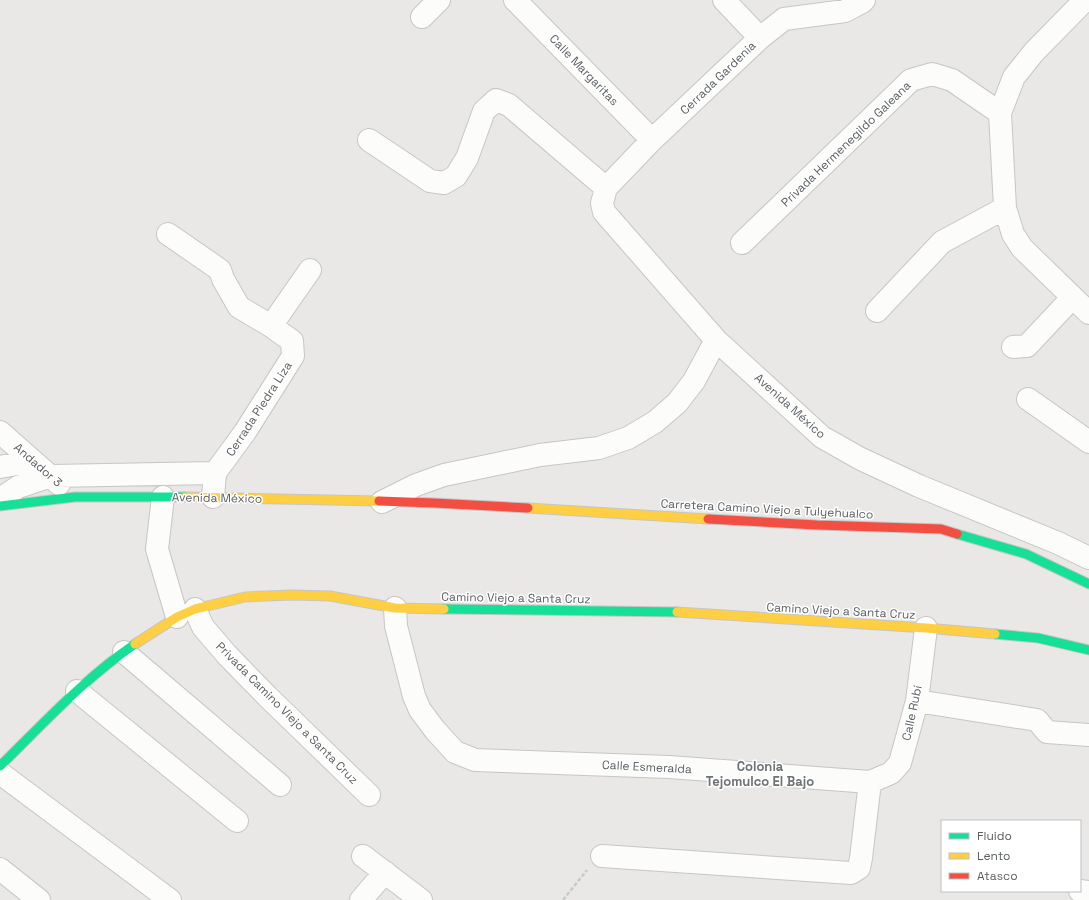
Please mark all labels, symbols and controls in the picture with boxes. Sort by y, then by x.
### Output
street label: Calle Margaritas [546,31,622,109]
street label: Cerrada Gardenia [677,38,759,118]
street label: Privada Hermenegildo Galeana [778,78,914,210]
street label: Cerrada Piedra Liza [222,358,296,459]
street label: Avenida México [751,370,829,442]
street label: Andador 3 [10,439,66,491]
street label: Avenida México [172,489,262,507]
street label: Carretera Camino Viejo a Tulyehualco [660,495,874,523]
street label: Camino Viejo a Santa Cruz [441,589,591,607]
street label: Camino Viejo a Santa Cruz [766,599,916,623]
street label: Privada Camino Viejo a Santa Cruz [213,639,361,787]
street label: Calle Rubí [898,684,926,742]
street label: Calle Esmeralda [602,757,692,777]
district label: Colonia Tejomulco El Bajo [706,758,814,790]
legend [941,820,1081,892]
text: Fluido [977,828,1012,844]
text: Lento [977,848,1011,864]
text: Atasco [977,868,1018,884]

